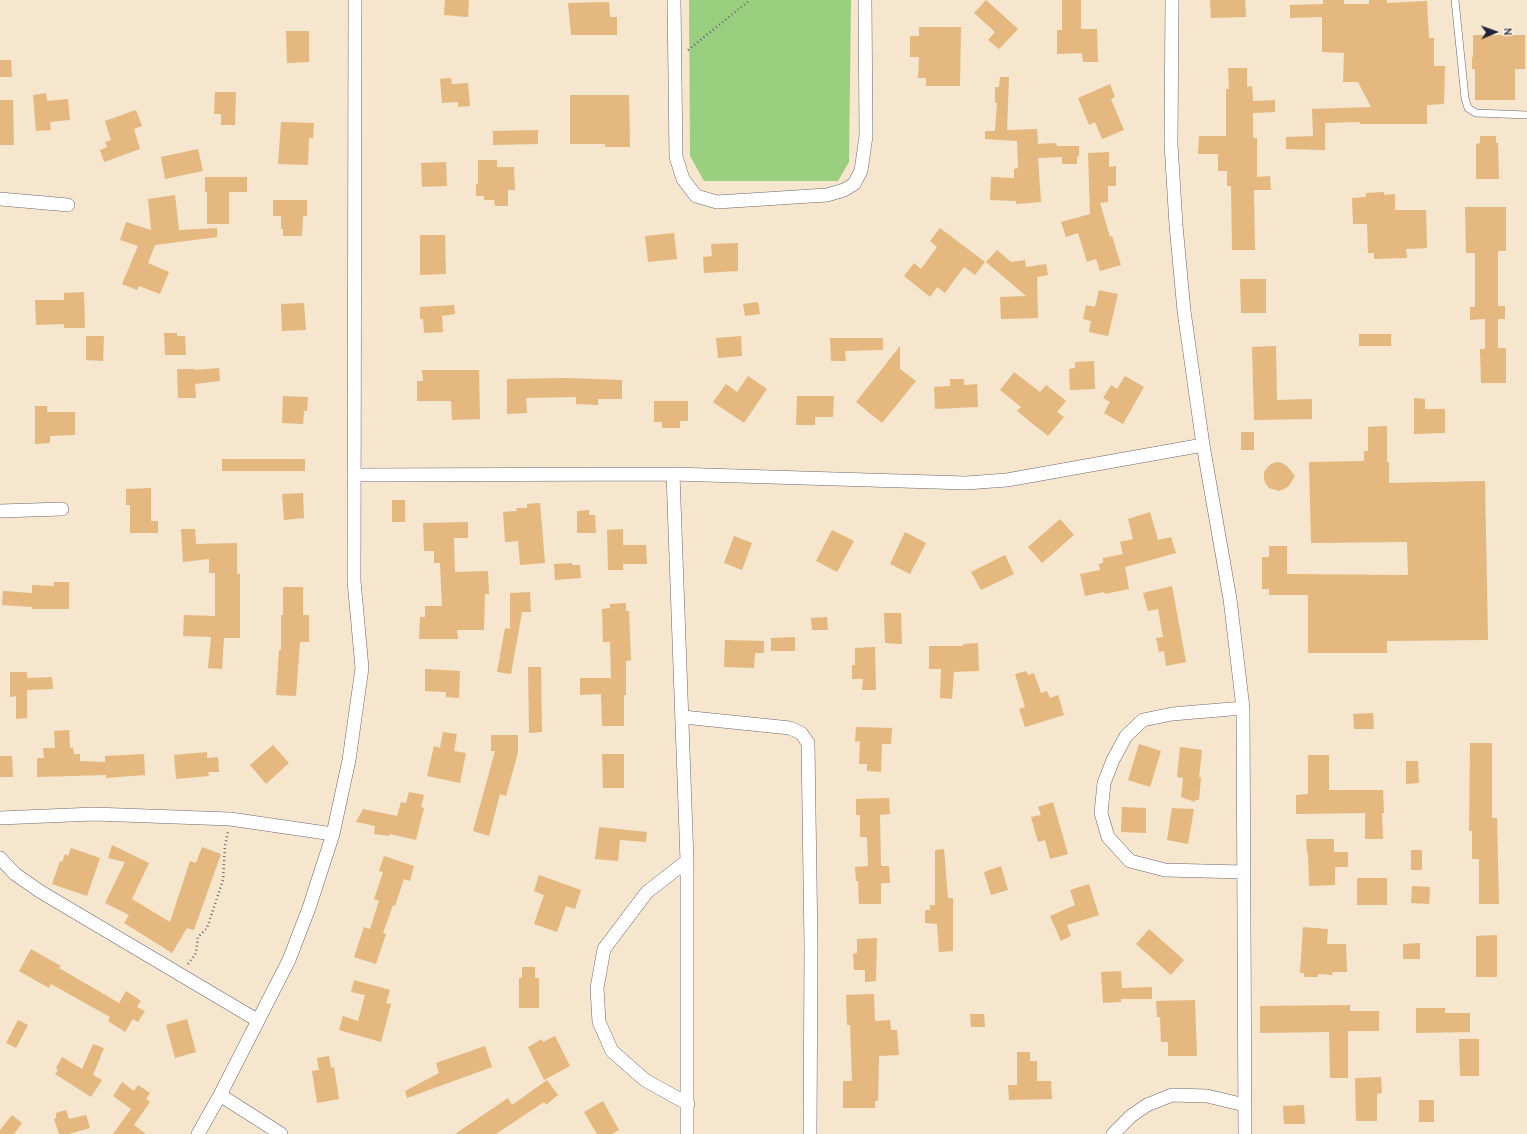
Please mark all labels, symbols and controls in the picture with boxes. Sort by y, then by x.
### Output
north arrow [1475,12,1515,52]
text: N [1501,28,1514,35]

